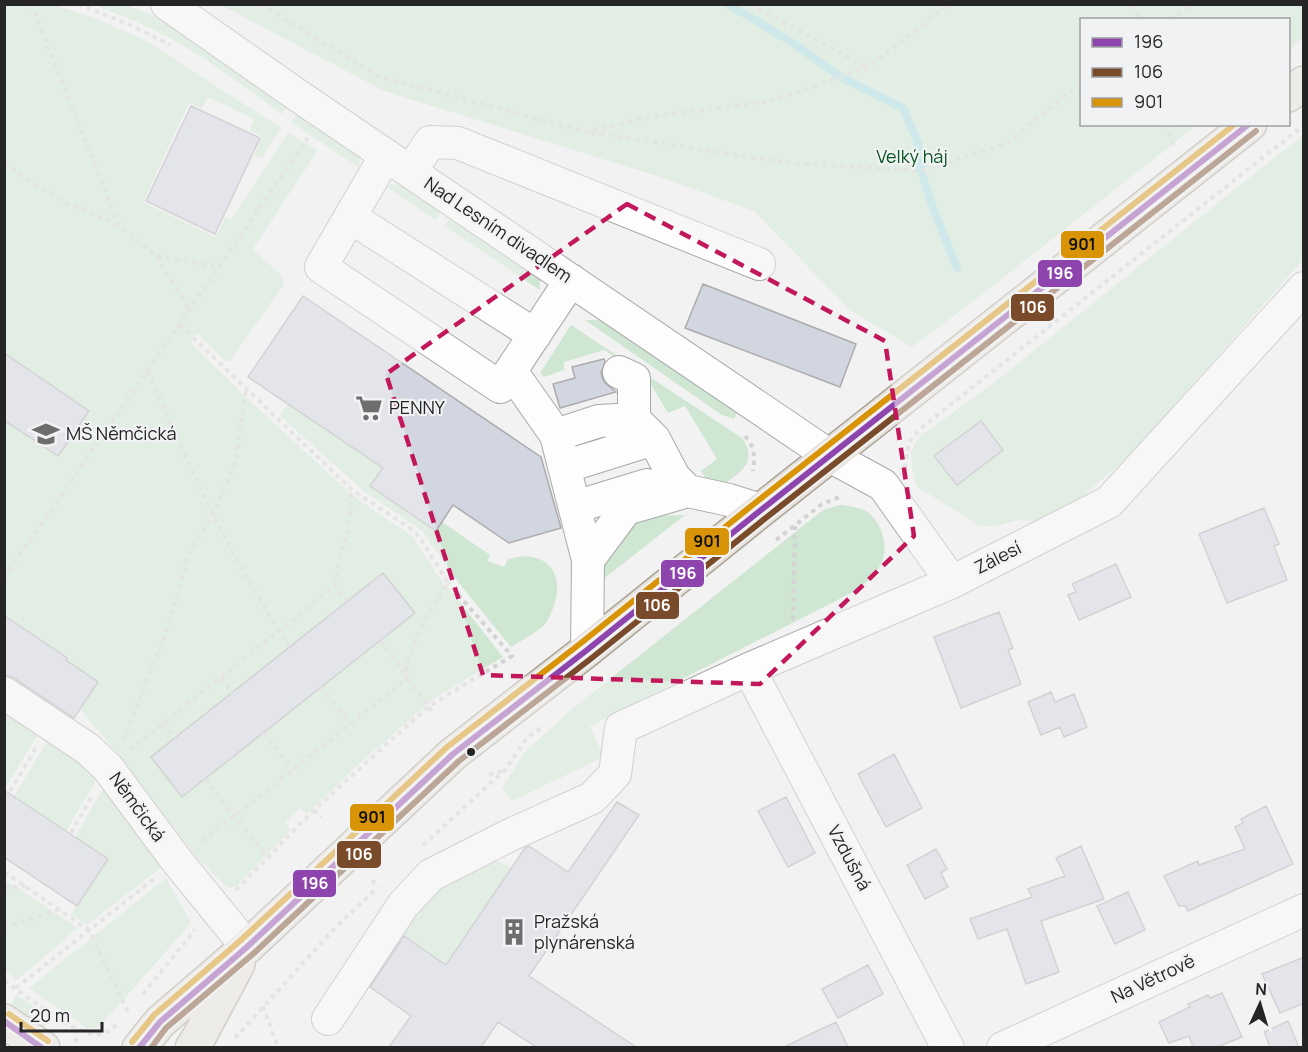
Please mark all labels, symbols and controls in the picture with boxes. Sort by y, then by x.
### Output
legend [1080,18,1290,126]
text: 196 [1134,29,1163,53]
text: 106 [1134,59,1163,83]
text: 901 [1134,89,1163,113]
park label: Velký háj [876,144,948,168]
street label: Nad Lesním divadlem [420,171,577,288]
line badge: 901 [1060,230,1105,259]
text: 901 [1068,233,1096,255]
line badge: 196 [1037,259,1083,288]
text: 196 [1047,262,1073,284]
line badge: 106 [1010,293,1055,322]
text: 106 [1019,296,1047,318]
supermarket icon: PENNY [354,393,384,423]
place label: PENNY [389,395,446,419]
school or university icon: MŠ Němčická [31,419,61,449]
place label: MŠ Němčická [66,421,176,445]
line badge: 901 [684,527,730,556]
text: 901 [693,530,721,552]
street label: Zálesí [970,535,1025,579]
line badge: 196 [660,559,705,588]
text: 196 [670,562,696,584]
line badge: 106 [635,591,680,620]
text: 106 [643,594,671,616]
unlabelled marker [465,746,477,758]
street label: Němčická [104,767,171,846]
line badge: 901 [349,803,395,832]
text: 901 [358,806,386,828]
street label: Vzdušná [823,821,877,894]
line badge: 106 [336,840,382,869]
text: 106 [345,843,373,865]
line badge: 196 [292,869,337,898]
text: 196 [302,872,328,894]
place label: Pražská plynárenská [534,909,635,954]
building icon: Pražská plynárenská [499,917,529,947]
street label: Na Větrově [1107,948,1198,1008]
north arrow [1230,974,1290,1034]
text: N [1255,978,1268,1000]
scale bar [21,995,102,1033]
text: 20 m [30,1003,70,1027]

